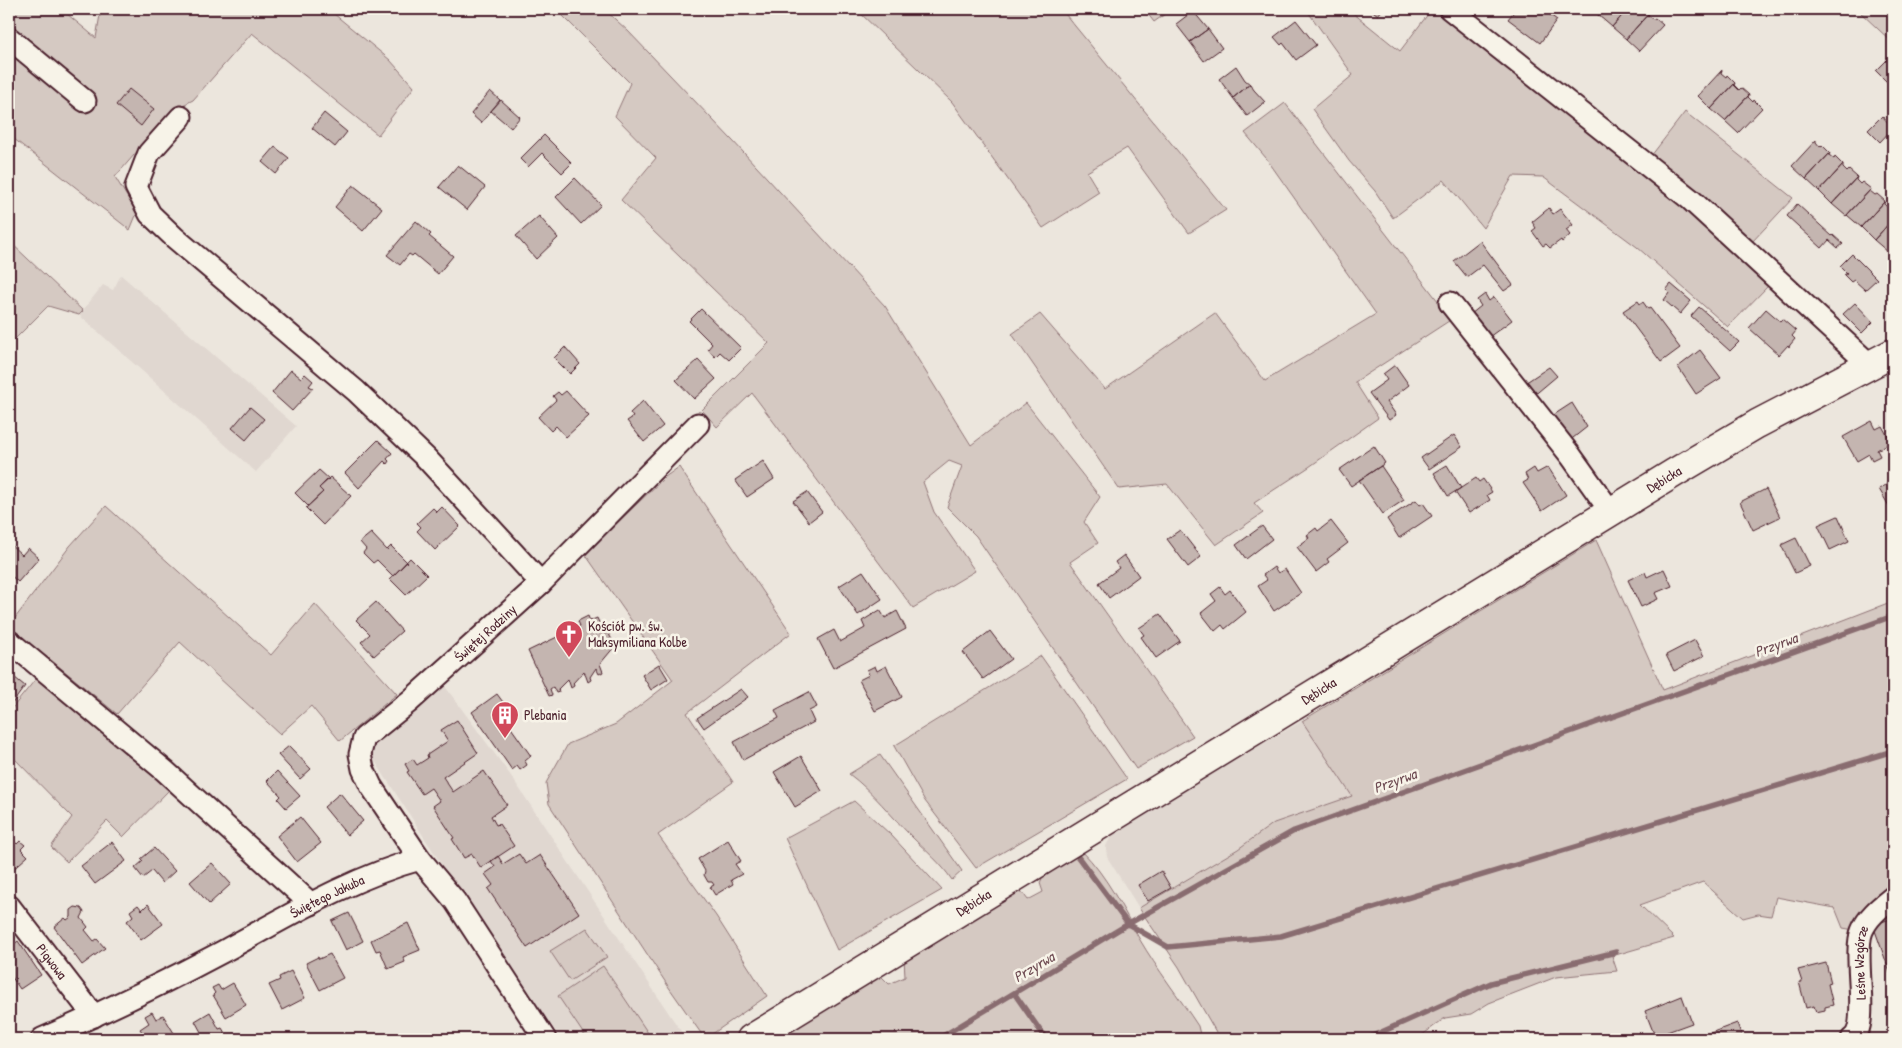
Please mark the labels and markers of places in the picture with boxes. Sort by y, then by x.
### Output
place label: Kościół pw. św. Maksymiliana Kolbe [588,616,687,652]
church icon: Kościół pw. św. Maksymiliana Kolbe [554,619,584,658]
building icon: Plebania [490,700,520,739]
place label: Plebania [524,705,567,724]

